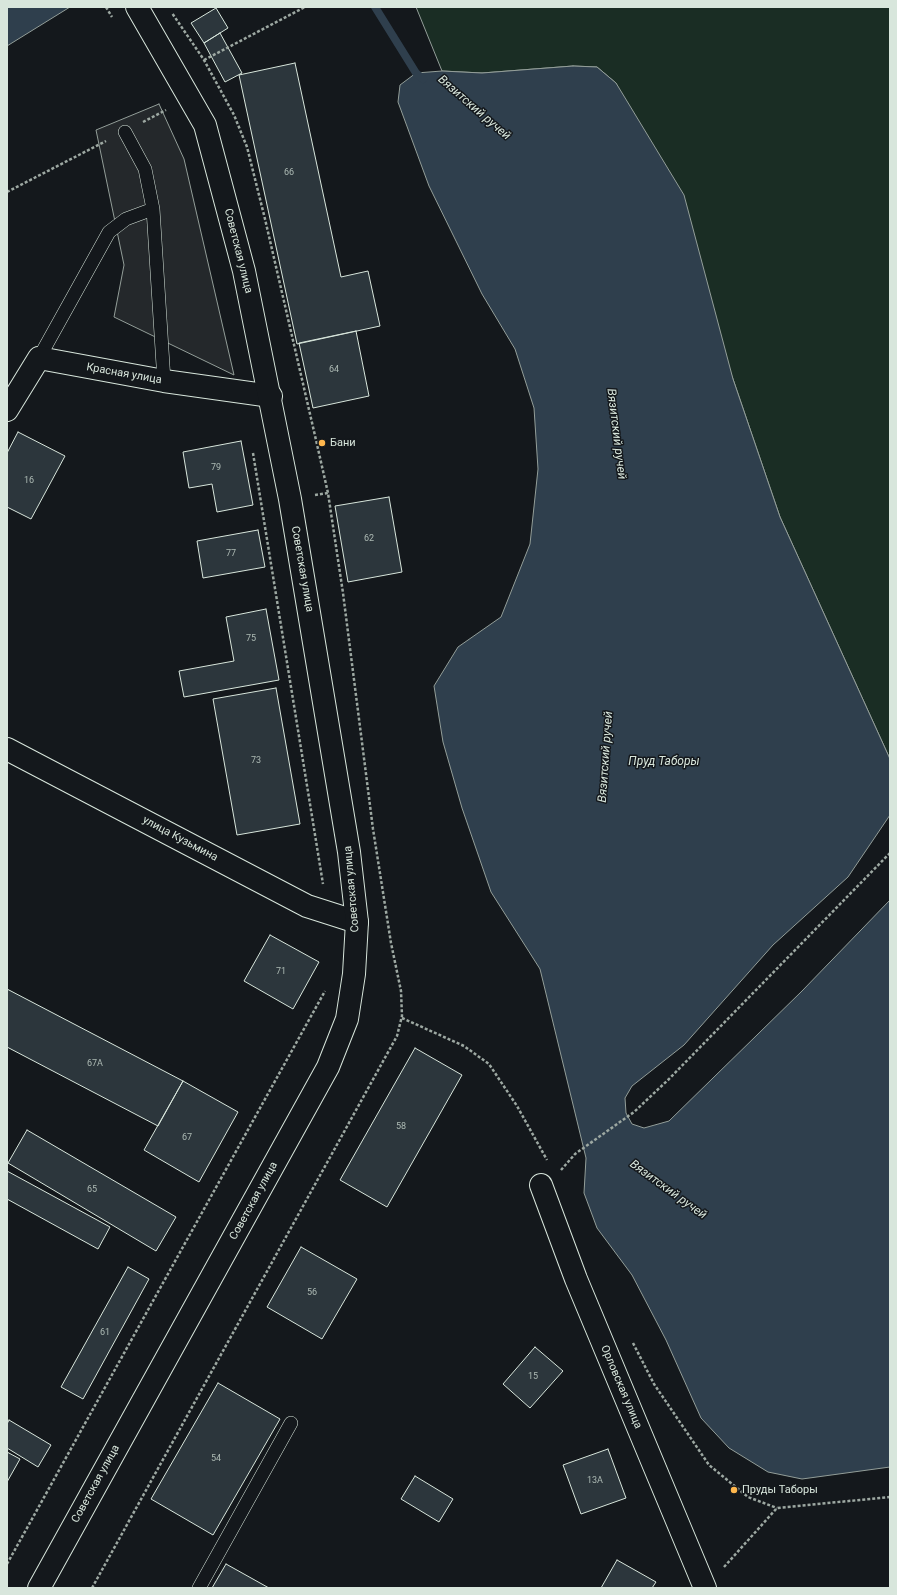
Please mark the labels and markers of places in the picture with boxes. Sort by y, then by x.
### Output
place label: Бани [330,436,356,450]
marker: Бани [317,438,327,448]
place label: Пруды Таборы [742,1483,818,1497]
marker: Пруды Таборы [729,1485,739,1495]

